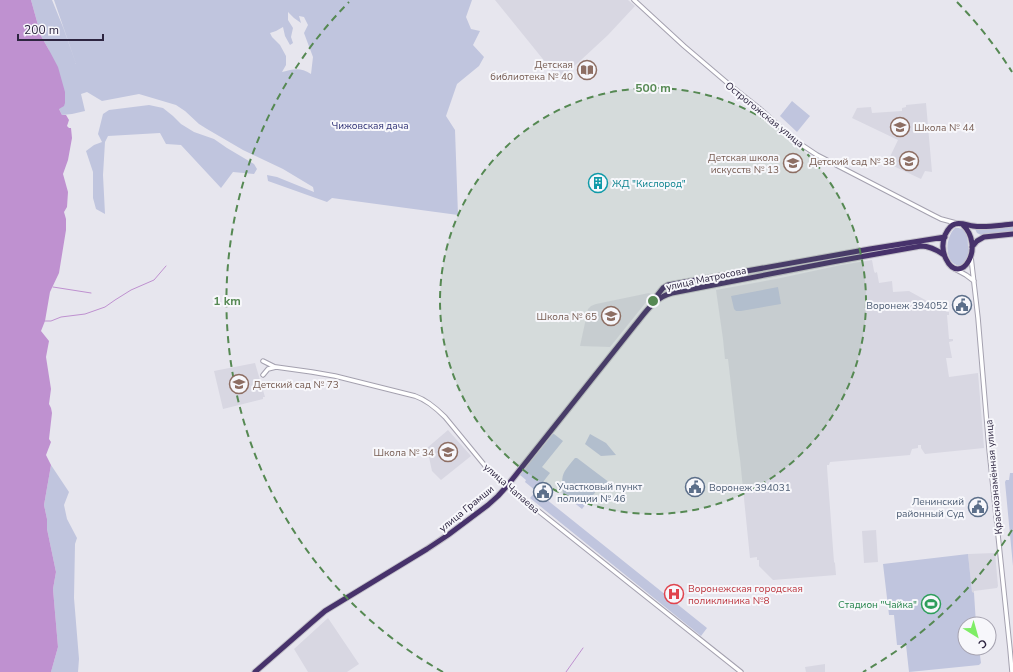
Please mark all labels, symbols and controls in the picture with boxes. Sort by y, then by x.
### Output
scale bar [18,16,103,42]
text: 200 m [24,22,59,38]
place label: Детская библиотека № 40 [490,58,573,84]
library icon: Детская библиотека № 40 [576,59,598,81]
street label: Острогожская улица [722,79,807,151]
text: 500 m [635,80,671,96]
school or university icon: Школа № 44 [889,116,911,138]
park label: Чижовская дача [331,119,409,133]
place label: Школа № 44 [914,121,974,135]
school or university icon: Детский сад № 38 [898,150,920,172]
place label: Детская школа искусств № 13 [708,151,779,177]
school or university icon: Детская школа искусств № 13 [782,152,804,174]
place label: Детский сад № 38 [809,155,895,169]
building icon: ЖД "Кислород" [587,172,609,194]
place label: ЖД "Кислород" [612,177,686,191]
street label: улица Матросова [665,264,748,294]
text: 1 km [213,293,241,309]
centre of rings [646,294,660,308]
public building icon: Воронеж 394052 [951,294,973,316]
place label: Воронеж 394052 [866,299,948,313]
school or university icon: Школа № 65 [600,305,622,327]
place label: Школа № 65 [537,310,597,324]
school or university icon: Детский сад № 73 [228,373,250,395]
place label: Детский сад № 73 [253,378,339,392]
street label: Краснознамённая улица [982,419,1006,535]
school or university icon: Школа № 34 [437,441,459,463]
place label: Школа № 34 [374,446,434,460]
street label: улица Чапаева [480,460,542,517]
public building icon: Воронеж 394031 [684,476,706,498]
place label: Участковый пункт полиции № 46 [556,480,643,506]
public building icon: Участковый пункт полиции № 46 [532,481,554,503]
place label: Воронеж 394031 [709,481,791,495]
street label: улица Грамши [436,482,497,535]
place label: Ленинский районный Суд [896,495,964,521]
public building icon: Ленинский районный Суд [967,496,989,518]
place label: Воронежская городская поликлиника №8 [688,582,803,608]
hospital icon: Воронежская городская поликлиника №8 [663,583,685,605]
sports icon: Стадион "Чайка" [920,593,942,615]
place label: Стадион "Чайка" [838,598,917,612]
north arrow [957,616,997,656]
text: С [975,635,990,652]

